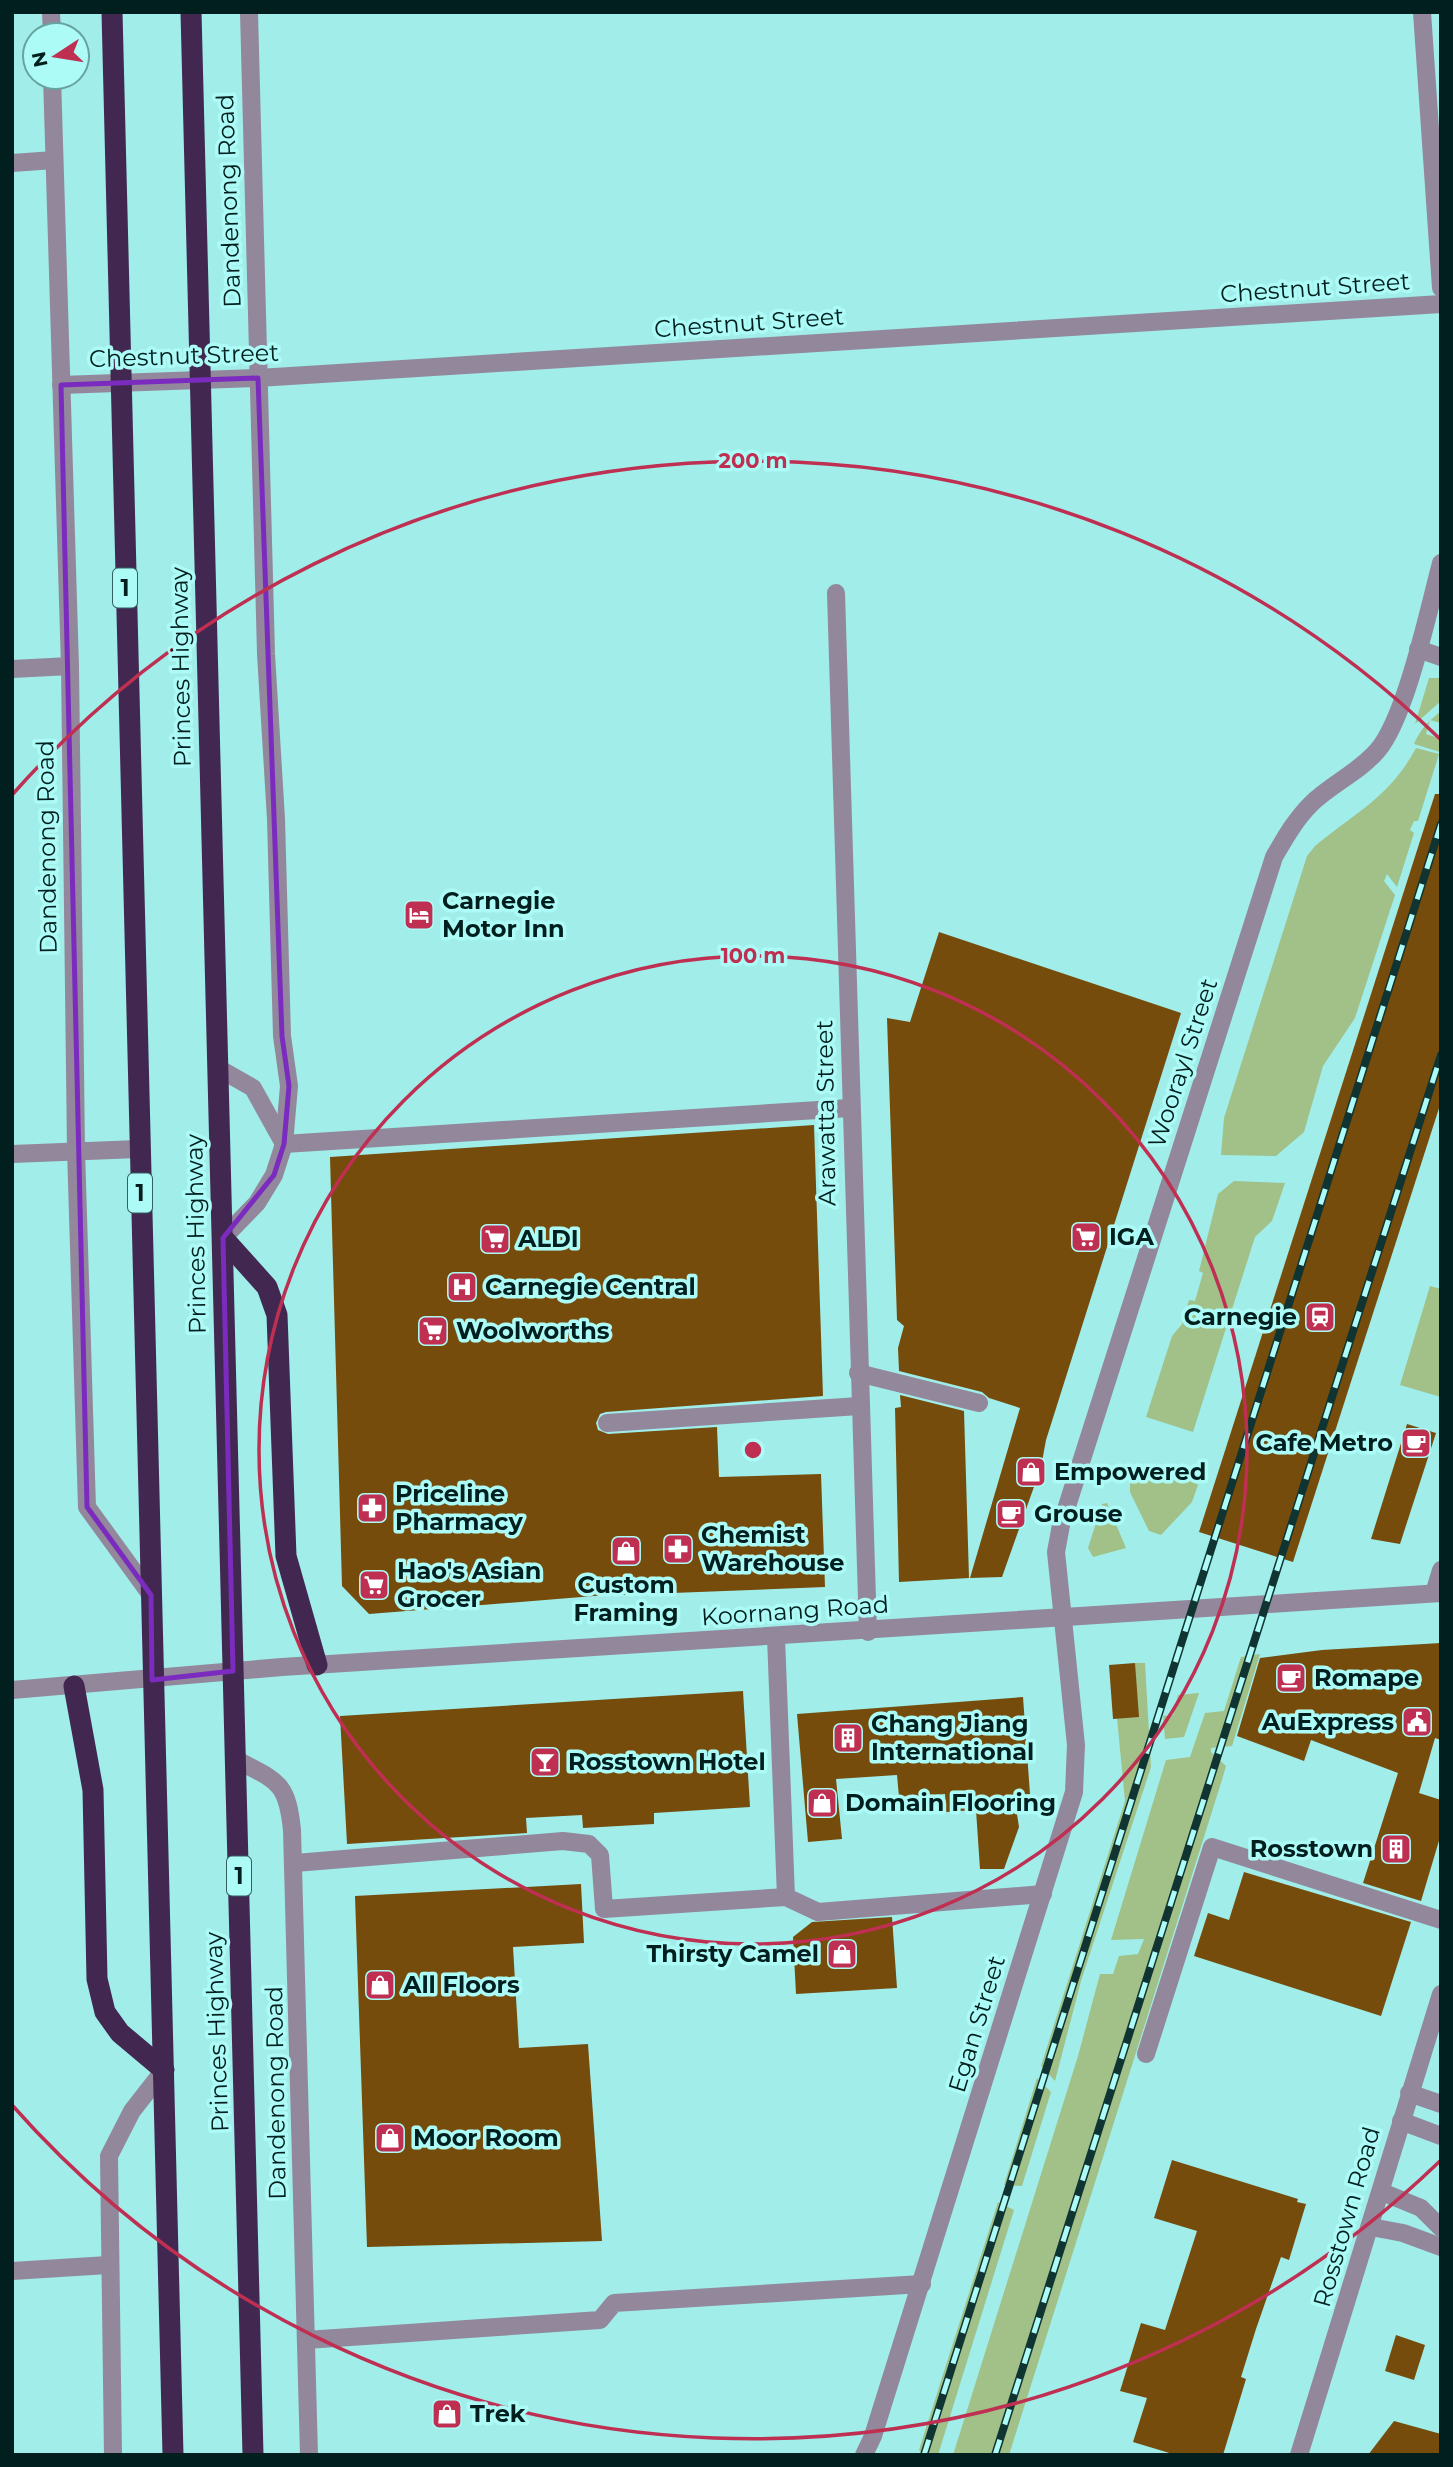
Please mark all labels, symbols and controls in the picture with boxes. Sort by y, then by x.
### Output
north arrow [21,21,91,91]
text: N [27,50,53,69]
street label: Dandenong Road [210,94,247,308]
street label: Chestnut Street [1219,266,1411,309]
street label: Chestnut Street [653,301,845,344]
street label: Chestnut Street [88,338,280,373]
text: 200 m [719,448,787,473]
street label: Princes Highway [164,567,197,767]
road number: 1 [113,568,137,608]
street label: Dandenong Road [30,740,63,954]
place label: Carnegie Motor Inn [442,886,565,943]
hotel icon: Carnegie Motor Inn [402,898,436,932]
text: 100 m [721,943,785,968]
street label: Woorayl Street [1142,974,1224,1151]
street label: Arawatta Street [809,1019,842,1206]
street label: Princes Highway [179,1134,212,1334]
road number: 1 [128,1174,152,1212]
supermarket icon: IGA [1069,1220,1103,1254]
supermarket icon: ALDI [478,1222,512,1256]
place label: IGA [1109,1222,1154,1251]
place label: ALDI [517,1224,579,1253]
hospital icon: Carnegie Central [445,1270,479,1304]
place label: Carnegie Central [485,1272,696,1301]
station icon: Carnegie [1303,1300,1337,1334]
place label: Carnegie [1184,1302,1297,1331]
supermarket icon: Woolworths [416,1314,450,1348]
place label: Woolworths [456,1316,610,1345]
cafe icon: Cafe Metro [1399,1426,1433,1460]
place label: Cafe Metro [1255,1428,1393,1457]
centre of rings [741,1438,765,1462]
shop icon: Empowered [1014,1455,1048,1489]
place label: Empowered [1054,1457,1206,1486]
place label: Priceline Pharmacy [395,1479,523,1536]
pharmacy icon: Priceline Pharmacy [355,1491,389,1525]
cafe icon: Grouse [994,1497,1028,1531]
place label: Grouse [1034,1499,1123,1528]
place label: Chemist Warehouse [701,1520,844,1577]
pharmacy icon: Chemist Warehouse [661,1532,695,1566]
shop icon: Custom Framing [609,1534,643,1568]
place label: Hao's Asian Grocer [397,1556,541,1613]
supermarket icon: Hao's Asian Grocer [357,1568,391,1602]
place label: Custom Framing [573,1570,679,1627]
street label: Koornang Road [700,1589,890,1632]
cafe icon: Romape [1274,1661,1308,1695]
place label: Romape [1314,1663,1419,1692]
public building icon: AuExpress [1400,1705,1434,1739]
place label: AuExpress [1261,1707,1394,1736]
place label: Chang Jiang International [871,1709,1034,1766]
building icon: Chang Jiang International [831,1721,865,1755]
bar icon: Rosstown Hotel [528,1745,562,1779]
place label: Rosstown Hotel [568,1747,766,1776]
shop icon: Domain Flooring [805,1786,839,1820]
place label: Domain Flooring [845,1788,1056,1817]
building icon: Rosstown [1379,1832,1413,1866]
place label: Rosstown [1250,1834,1373,1863]
road number: 1 [227,1856,251,1896]
street label: Princes Highway [199,1931,234,2133]
shop icon: Thirsty Camel [825,1937,859,1971]
place label: Thirsty Camel [647,1939,819,1968]
street label: Egan Street [942,1952,1011,2096]
shop icon: All Floors [363,1968,397,2002]
place label: All Floors [402,1970,520,1999]
street label: Dandenong Road [259,1986,292,2200]
shop icon: Moor Room [373,2121,407,2155]
place label: Moor Room [413,2123,559,2152]
street label: Rosstown Road [1307,2123,1386,2310]
shop icon: Trek [430,2397,464,2431]
place label: Trek [470,2399,526,2428]

